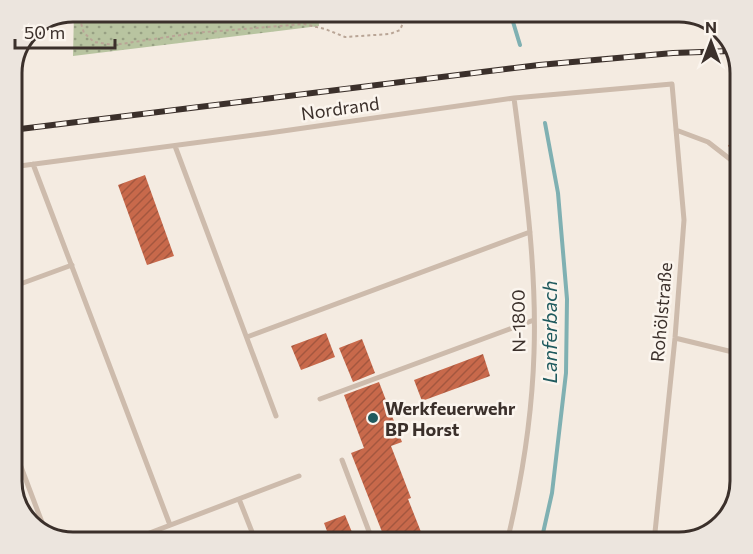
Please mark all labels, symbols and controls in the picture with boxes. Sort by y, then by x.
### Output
scale bar [15,12,116,50]
north arrow [681,12,741,72]
text: N [705,17,717,36]
text: 50 m [24,21,65,43]
street label: Nordrand [299,92,381,124]
street label: Rohölstraße [646,261,676,363]
water label: Lanferbach [537,281,561,383]
street label: N-1800 [506,289,530,353]
place label: Werkfeuerwehr BP Horst [385,397,516,440]
marker: Werkfeuerwehr BP Horst [366,411,380,425]

